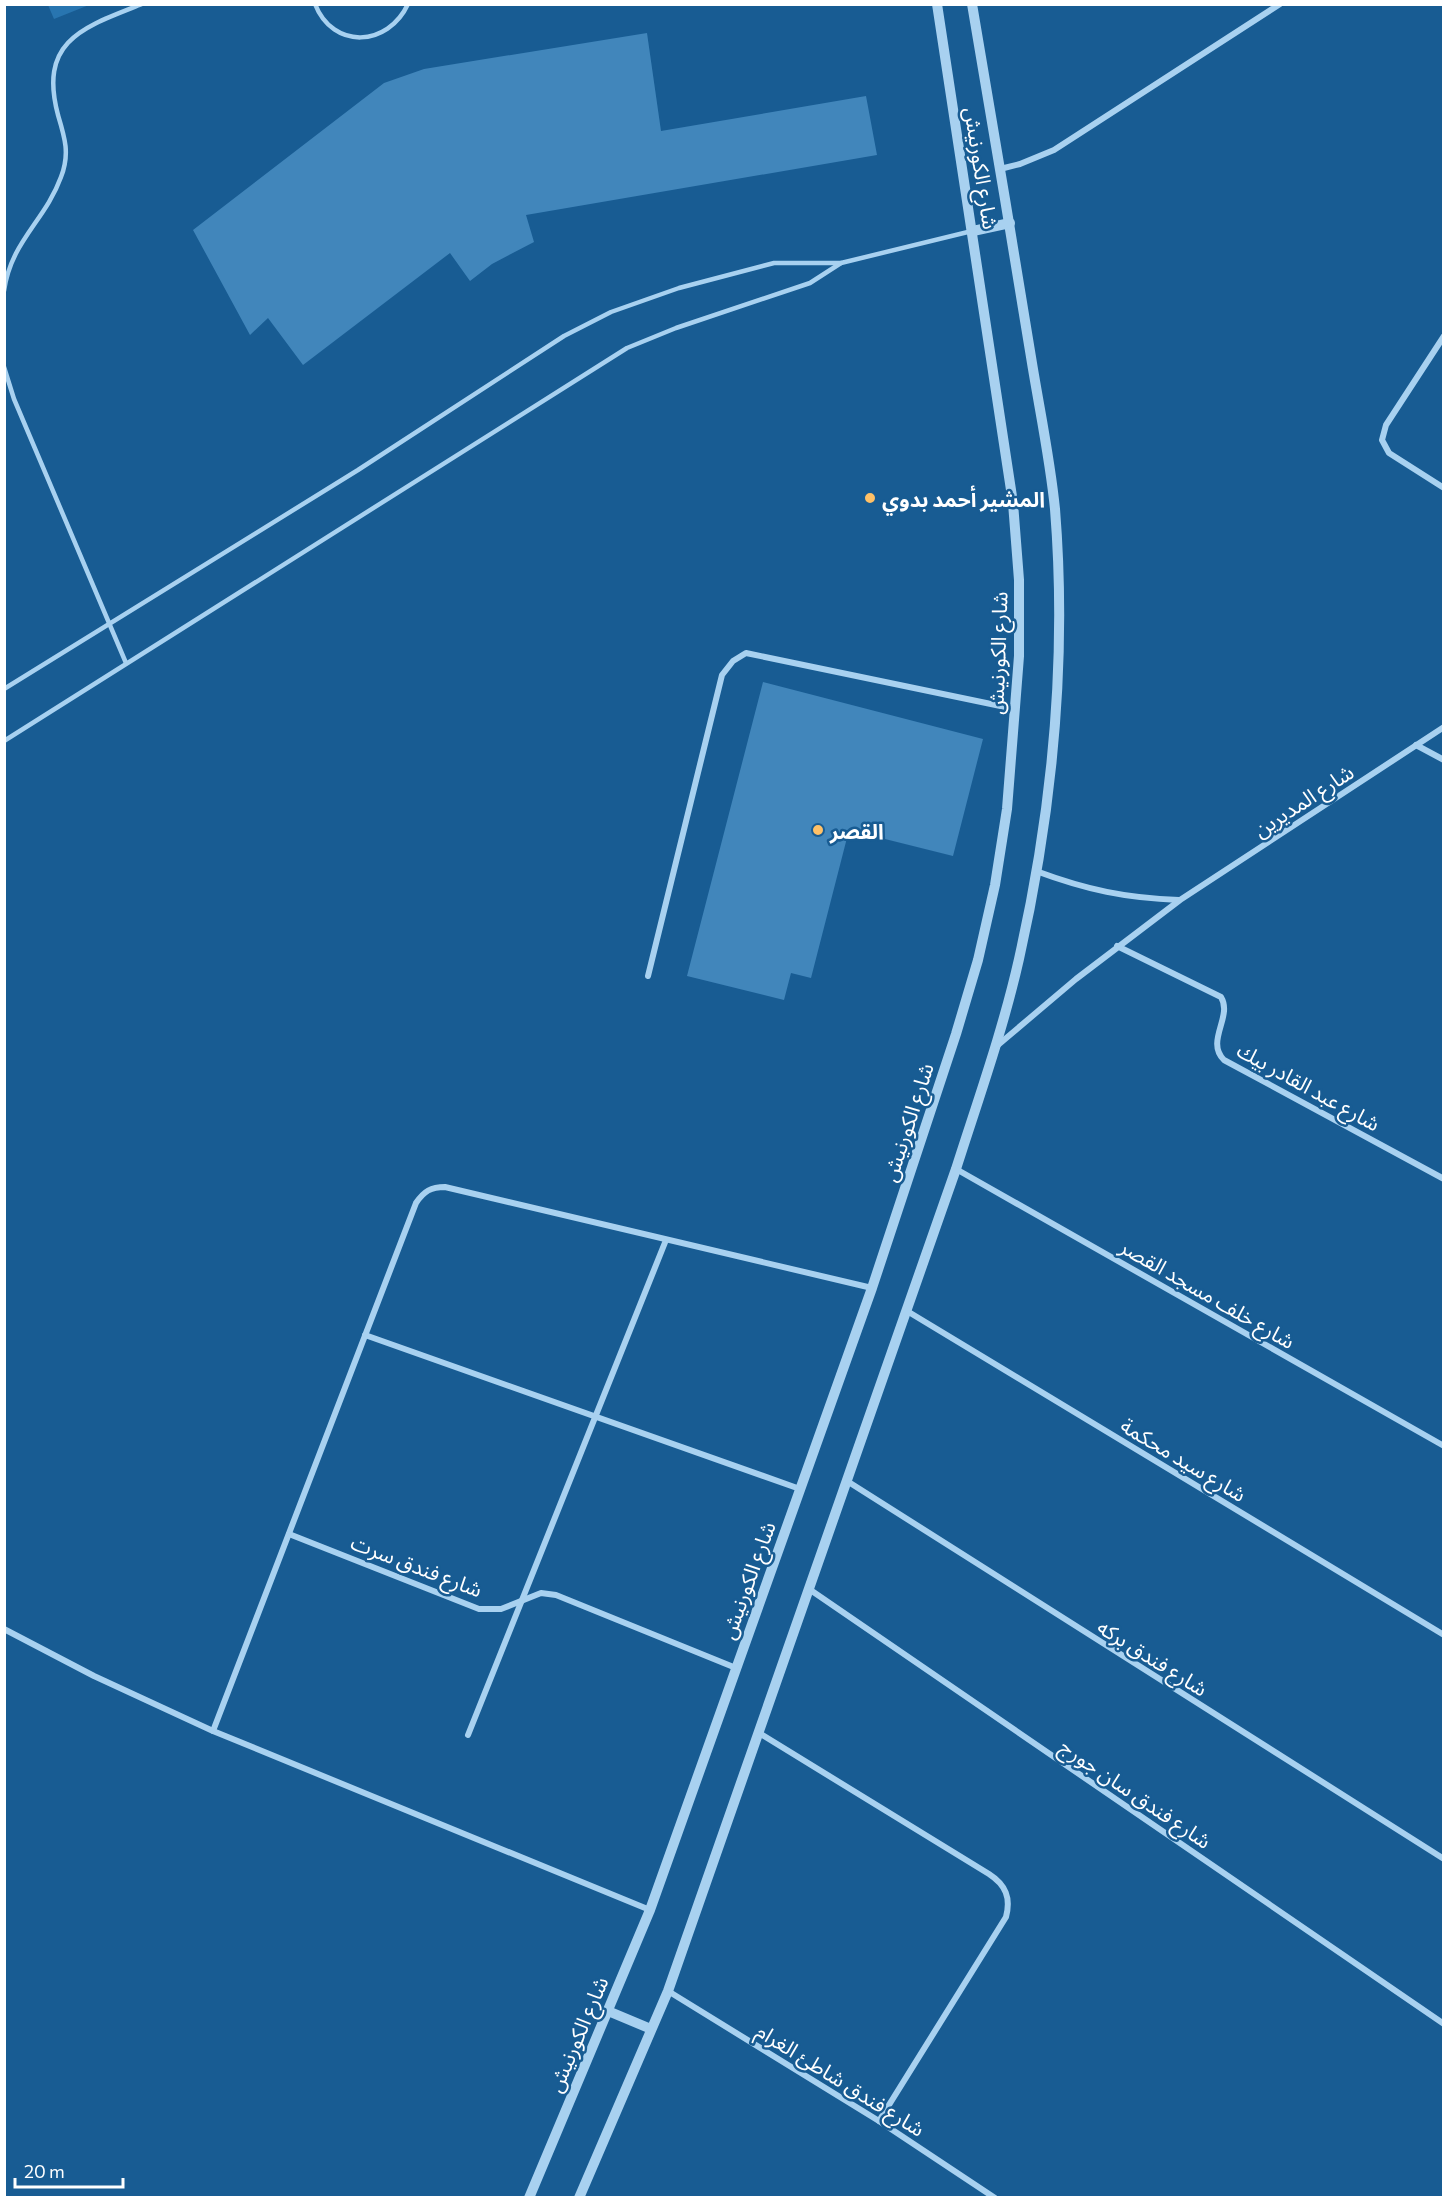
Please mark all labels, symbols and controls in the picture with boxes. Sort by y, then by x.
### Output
street label: شارع الكورنيش [956,105,1004,231]
place label: المشير أحمد بدوي [882,485,1045,516]
marker: المشير أحمد بدوي [863,491,877,505]
street label: شارع الكورنيش [982,591,1016,715]
street label: شارع المديرين [1248,758,1360,845]
place label: القصر [829,818,884,844]
marker: القصر [811,823,825,837]
street label: شارع عبد القادر بيك [1231,1036,1385,1139]
street label: شارع الكورنيش [876,1060,942,1186]
street label: شارع خلف مسجد القصر [1113,1232,1300,1357]
street label: شارع سيد محكمة [1115,1412,1251,1510]
street label: شارع الكورنيش [714,1518,784,1644]
street label: شارع فندق سرت [346,1528,486,1605]
street label: شارع فندق بركه [1091,1613,1213,1704]
street label: شارع فندق سان جورج [1053,1733,1217,1856]
street label: شارع الكورنيش [541,1972,616,2097]
street label: شارع فندق شاطئ الغرام [750,2017,930,2145]
scale bar [15,2151,123,2189]
text: 20 m [24,2160,65,2182]

